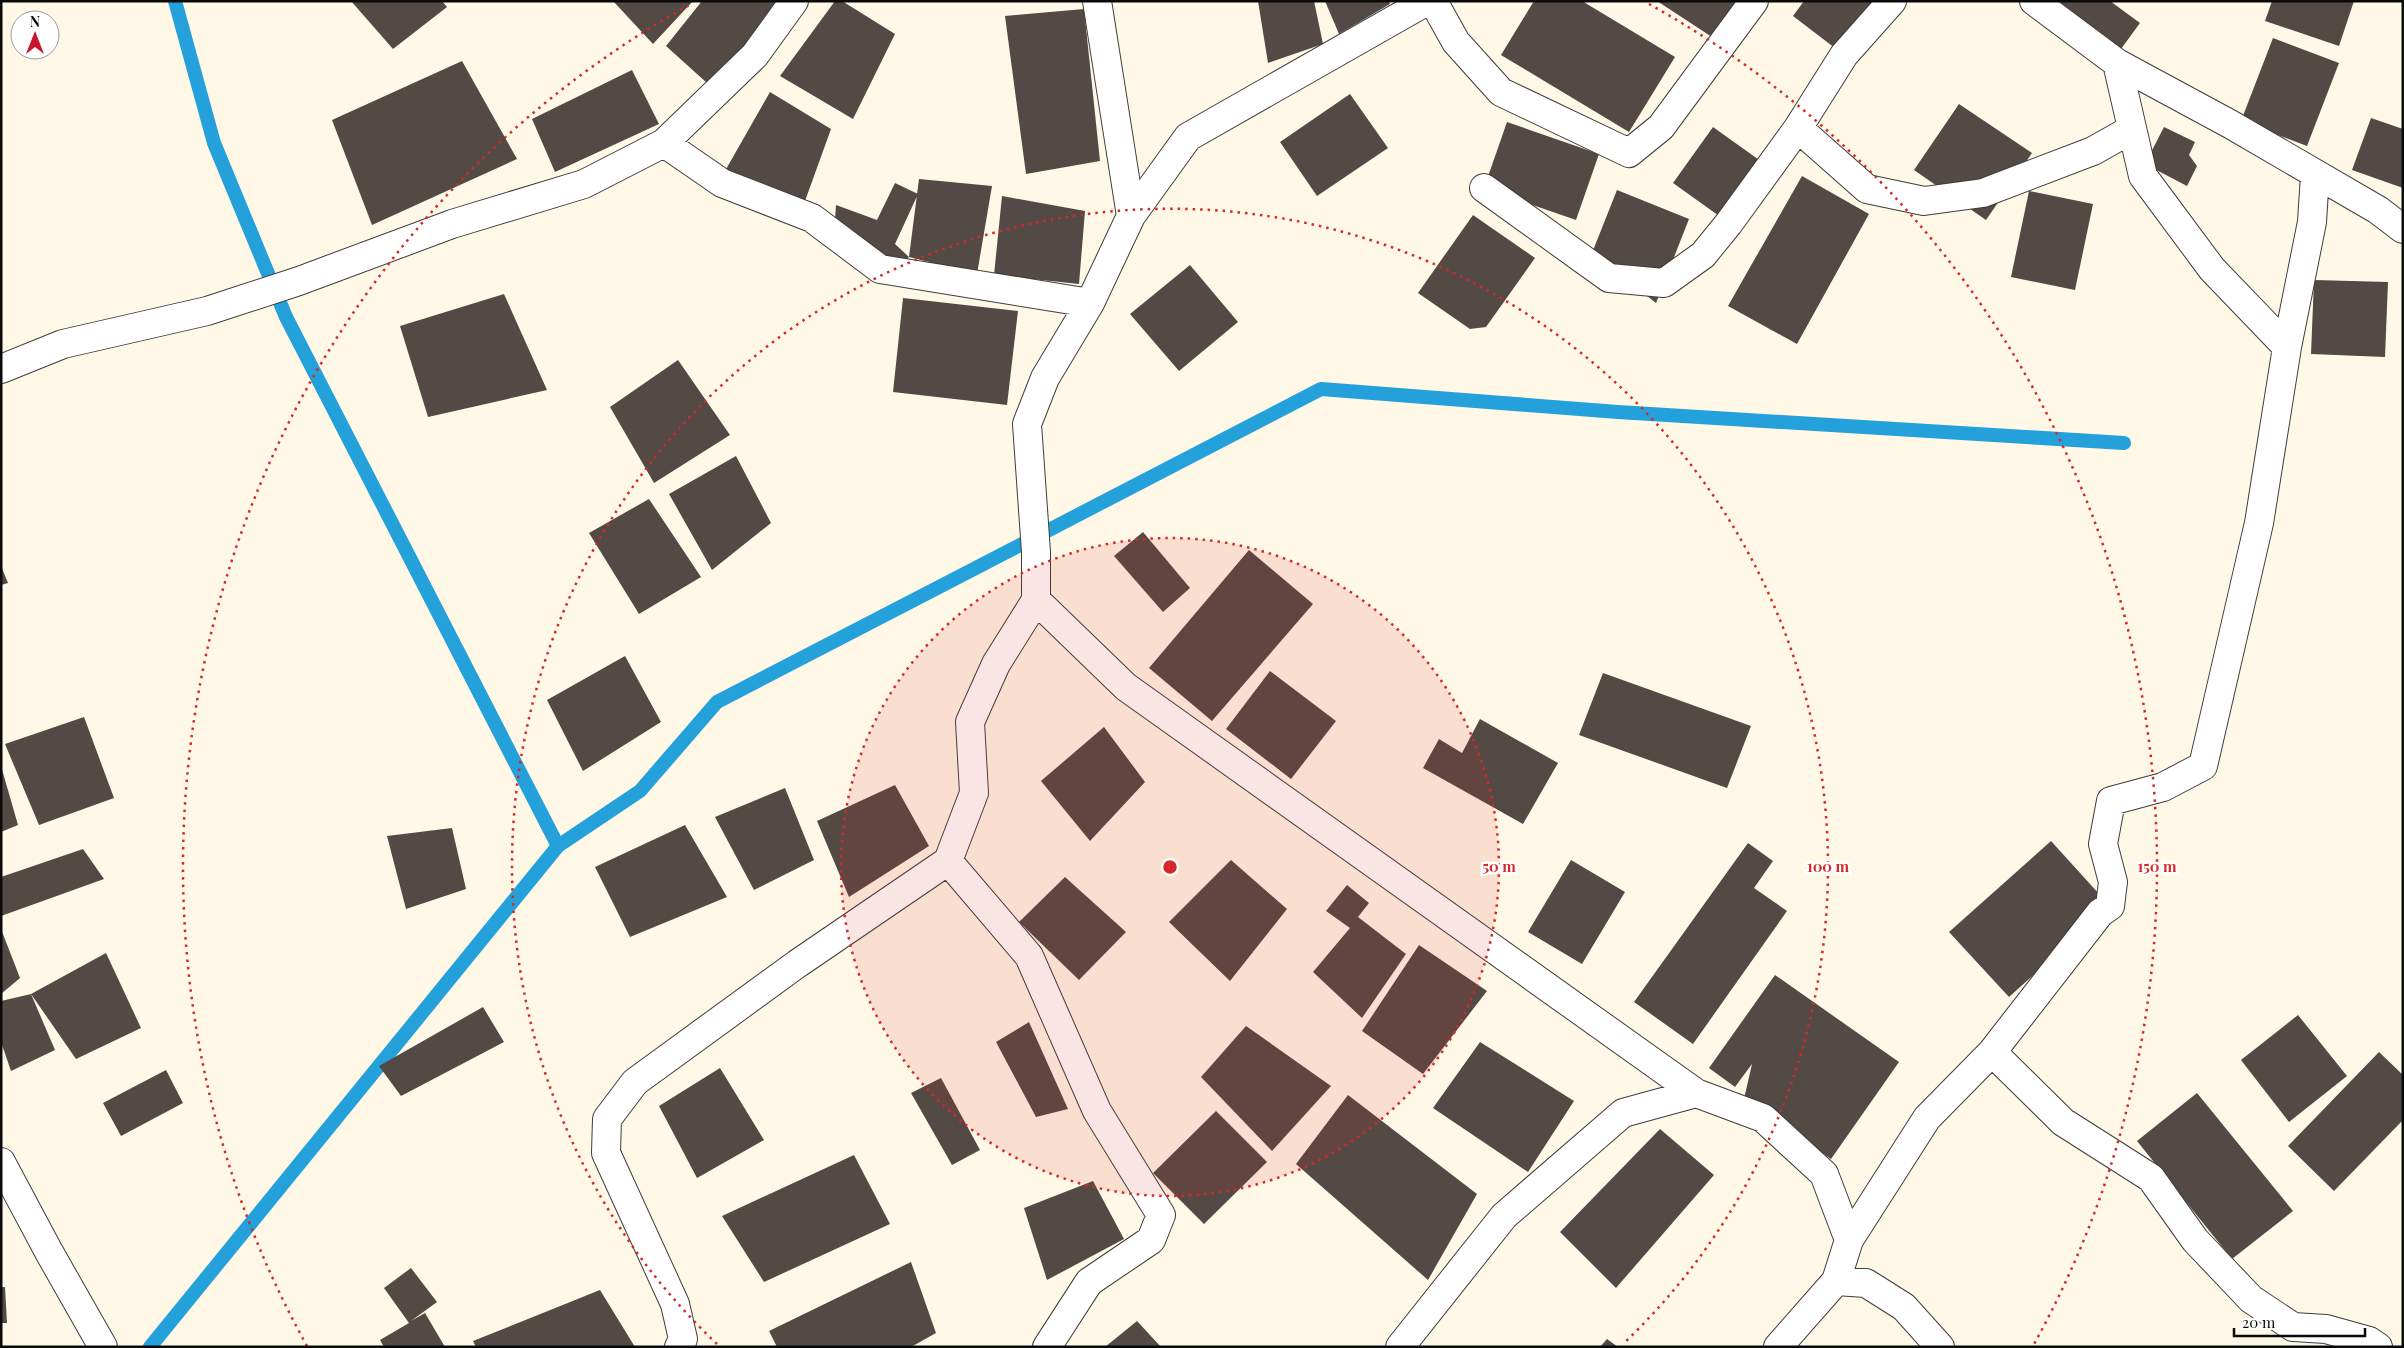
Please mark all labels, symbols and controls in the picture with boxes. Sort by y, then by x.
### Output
north arrow [10,10,60,60]
text: N [30,12,40,31]
text: 50 m [1482,856,1516,876]
text: 100 m [1807,856,1850,876]
text: 150 m [2137,856,2177,876]
centre of rings [1161,858,1179,876]
scale bar [2234,1306,2365,1338]
text: 20 m [2242,1312,2276,1332]

